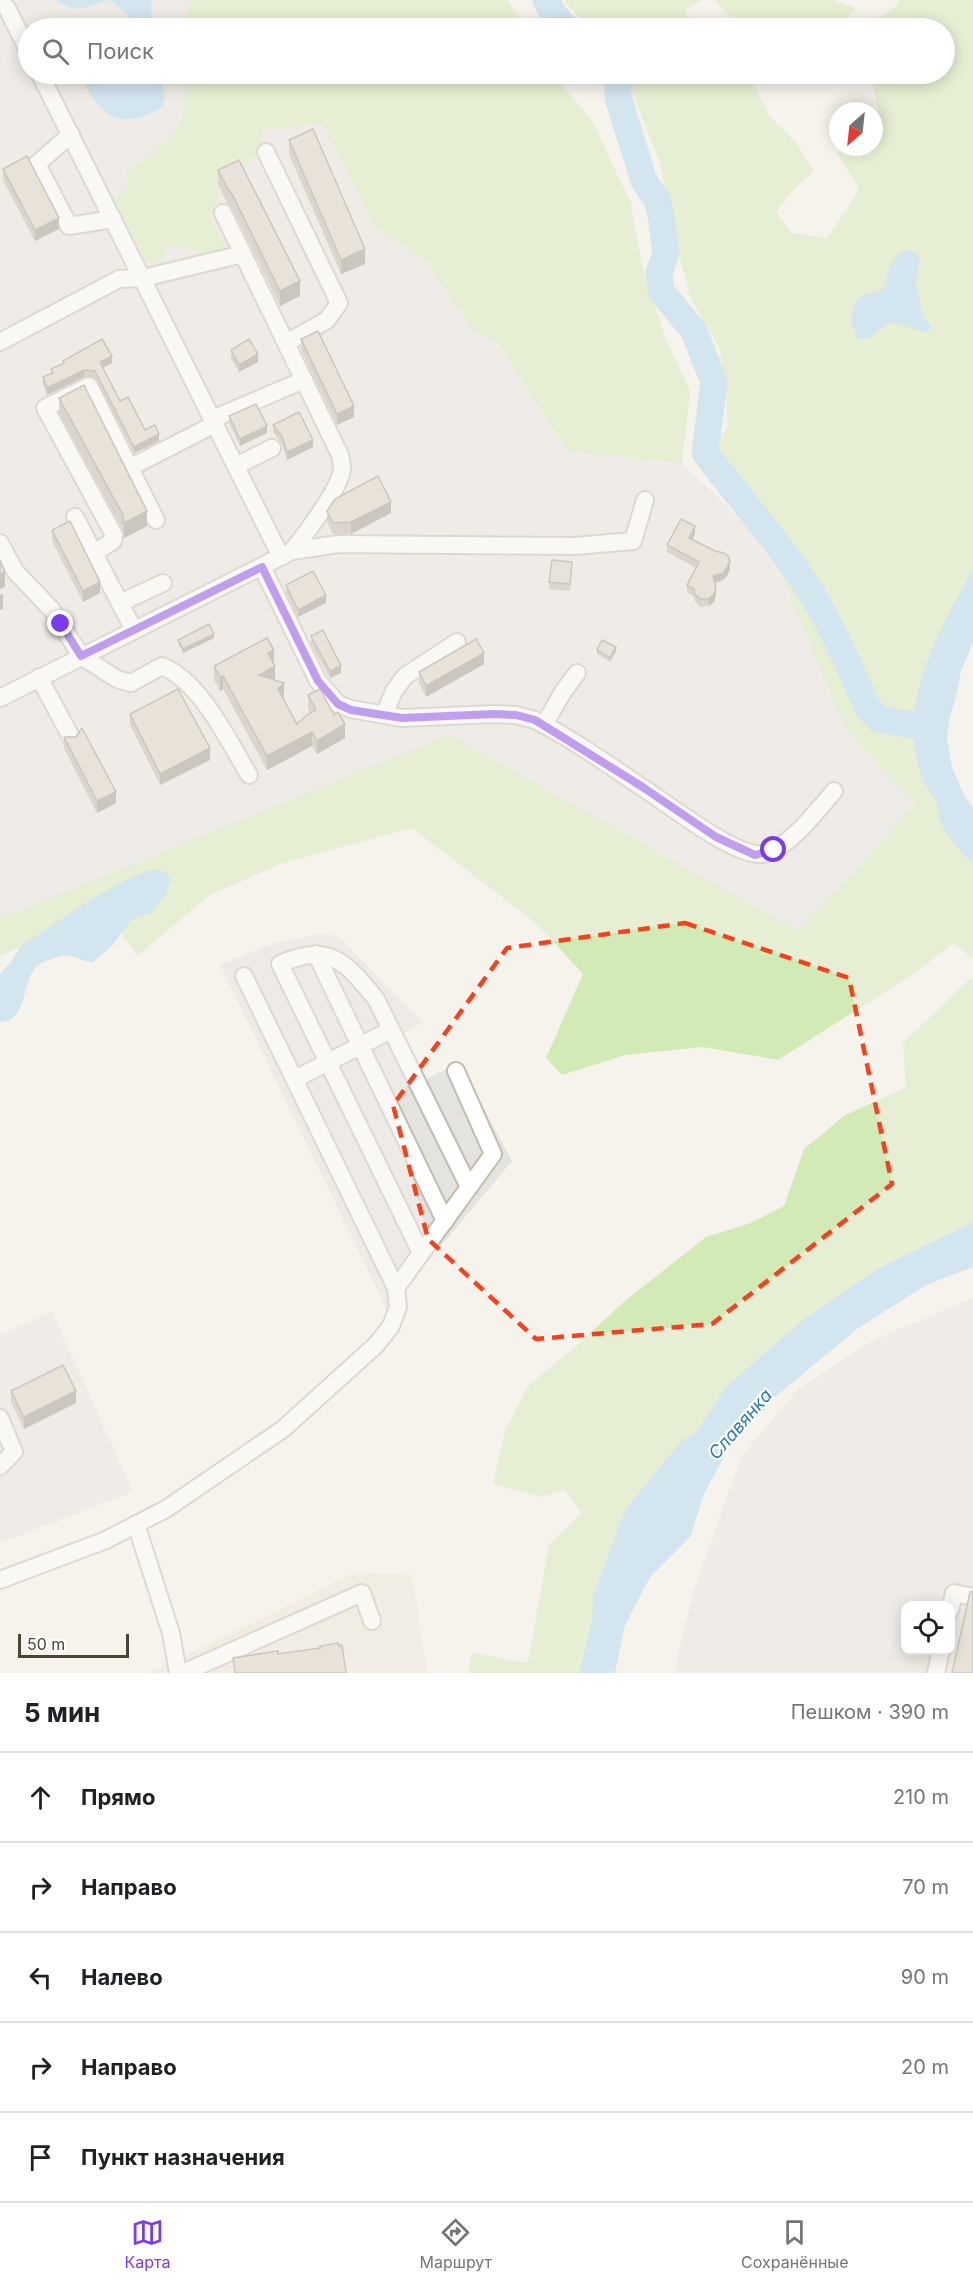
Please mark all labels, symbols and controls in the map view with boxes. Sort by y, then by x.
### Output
search box [18,18,955,84]
icon: search [39,35,72,68]
text: Поиск [87,38,154,64]
north arrow [829,102,883,156]
route end [47,610,73,636]
route start [760,836,786,862]
water label: Славянка [704,1385,776,1463]
map controls [901,1601,955,1655]
button: locate [901,1601,955,1655]
scale bar [18,1631,129,1658]
text: 50 m [27,1634,65,1654]
text: 5 мин [24,1697,100,1728]
text: Пешком · 390 m [791,1700,949,1724]
icon: ahead [24,1781,57,1814]
text: Прямо [81,1784,155,1810]
text: 210 m [893,1785,949,1809]
icon: right [24,1871,57,1904]
text: Направо [81,1874,177,1900]
text: 70 m [902,1875,949,1899]
icon: left [24,1961,57,1994]
text: Налево [81,1964,163,1990]
text: 90 m [901,1965,949,1989]
icon: right [24,2051,57,2084]
text: Направо [81,2054,177,2080]
text: 20 m [901,2055,949,2079]
icon: arrive [24,2141,57,2174]
text: Пункт назначения [81,2144,285,2170]
tab: Карта [125,2216,170,2272]
tab: Маршрут [419,2216,492,2272]
tab: Сохранённые [741,2216,848,2272]

